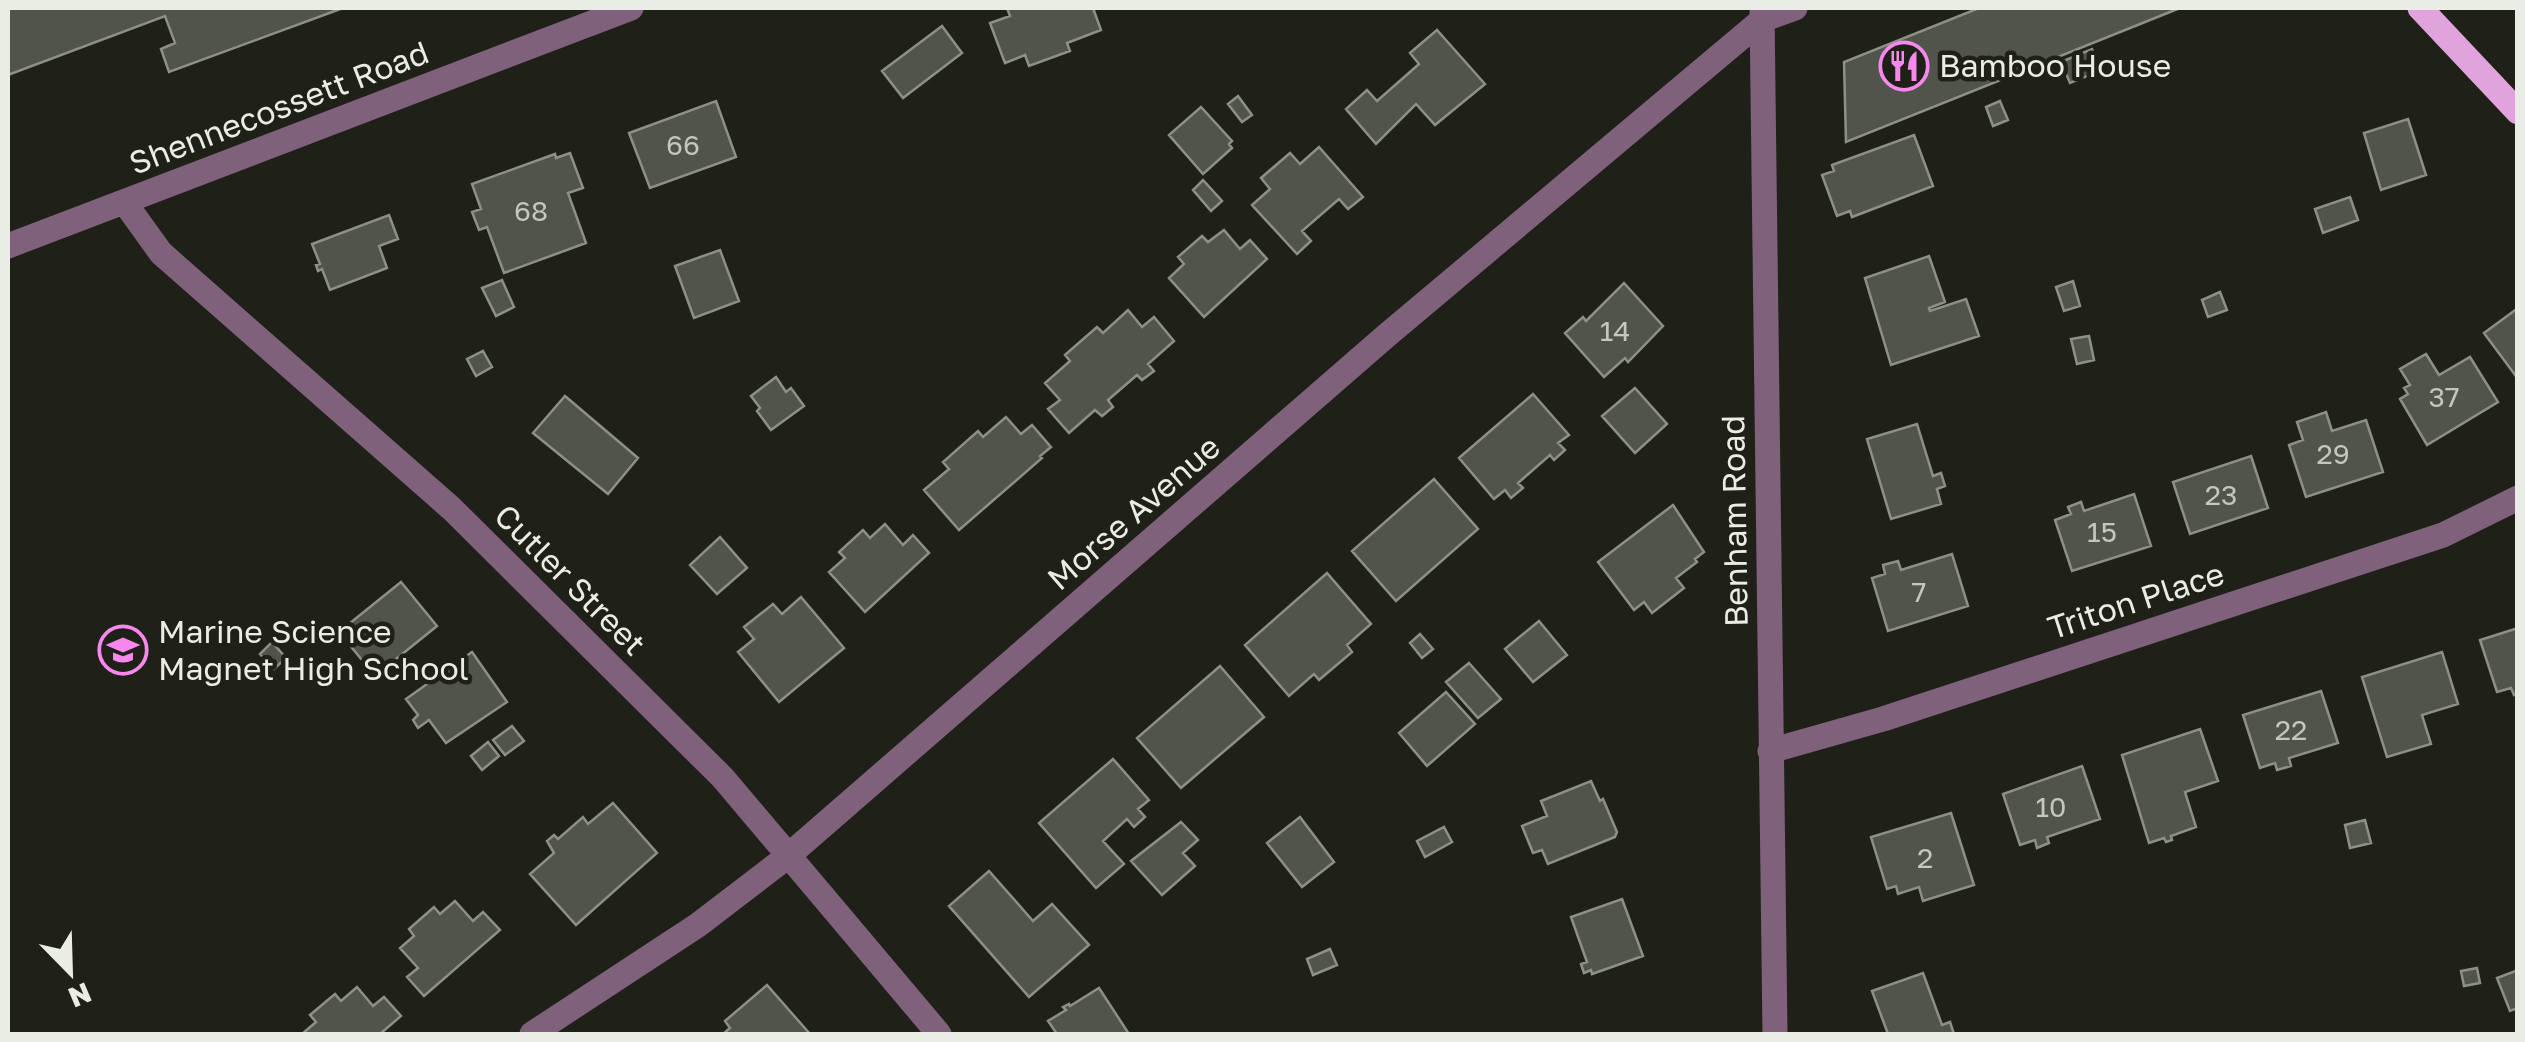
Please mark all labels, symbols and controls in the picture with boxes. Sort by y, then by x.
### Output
street label: Shennecossett Road [124,32,434,182]
restaurant icon: Bamboo House [1878,40,1930,92]
place label: Bamboo House [1939,46,2171,84]
house number: 66 [666,128,700,161]
house number: 68 [514,194,548,227]
house number: 14 [1600,314,1630,347]
house number: 37 [2428,380,2460,413]
street label: Benham Road [1713,415,1755,627]
street label: Morse Avenue [1039,427,1227,597]
house number: 29 [2316,437,2350,470]
house number: 23 [2205,478,2237,511]
street label: Cutler Street [487,496,654,663]
house number: 15 [2087,515,2117,548]
street label: Triton Place [2043,554,2229,646]
house number: 7 [1912,575,1926,608]
place label: Marine Science Magnet High School [158,612,469,687]
school or university icon: Marine Science Magnet High School [97,624,149,676]
house number: 22 [2275,713,2307,746]
house number: 10 [2036,790,2066,823]
house number: 2 [1917,841,1933,874]
north arrow [20,922,120,1022]
text: N [64,976,96,1015]

